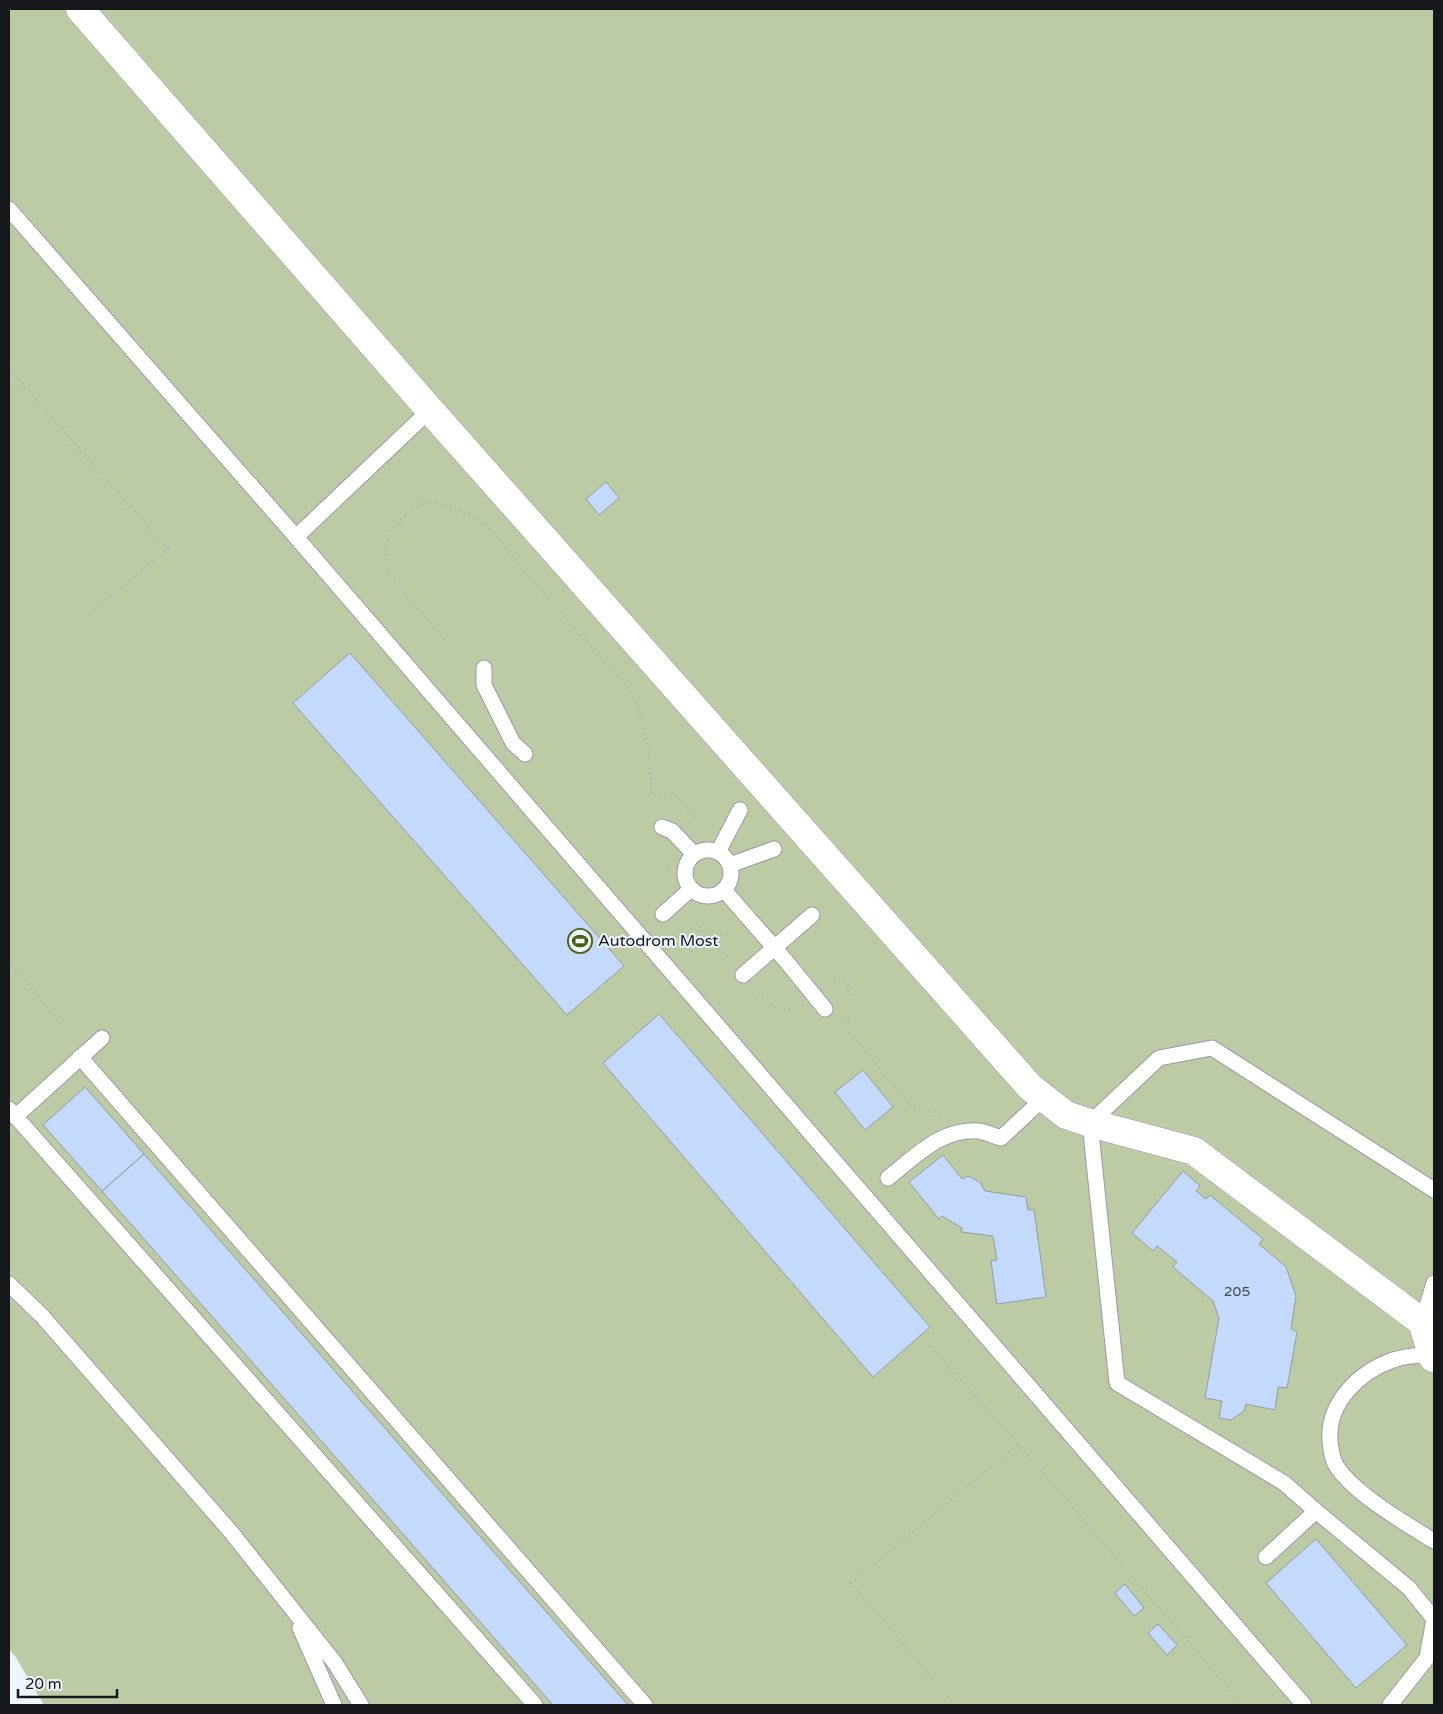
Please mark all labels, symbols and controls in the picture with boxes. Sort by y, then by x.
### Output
sports icon: Autodrom Most [567,928,593,954]
place label: Autodrom Most [598,931,718,951]
house number: 205 [1224,1283,1250,1300]
scale bar [18,1666,116,1698]
text: 20 m [25,1675,62,1693]

